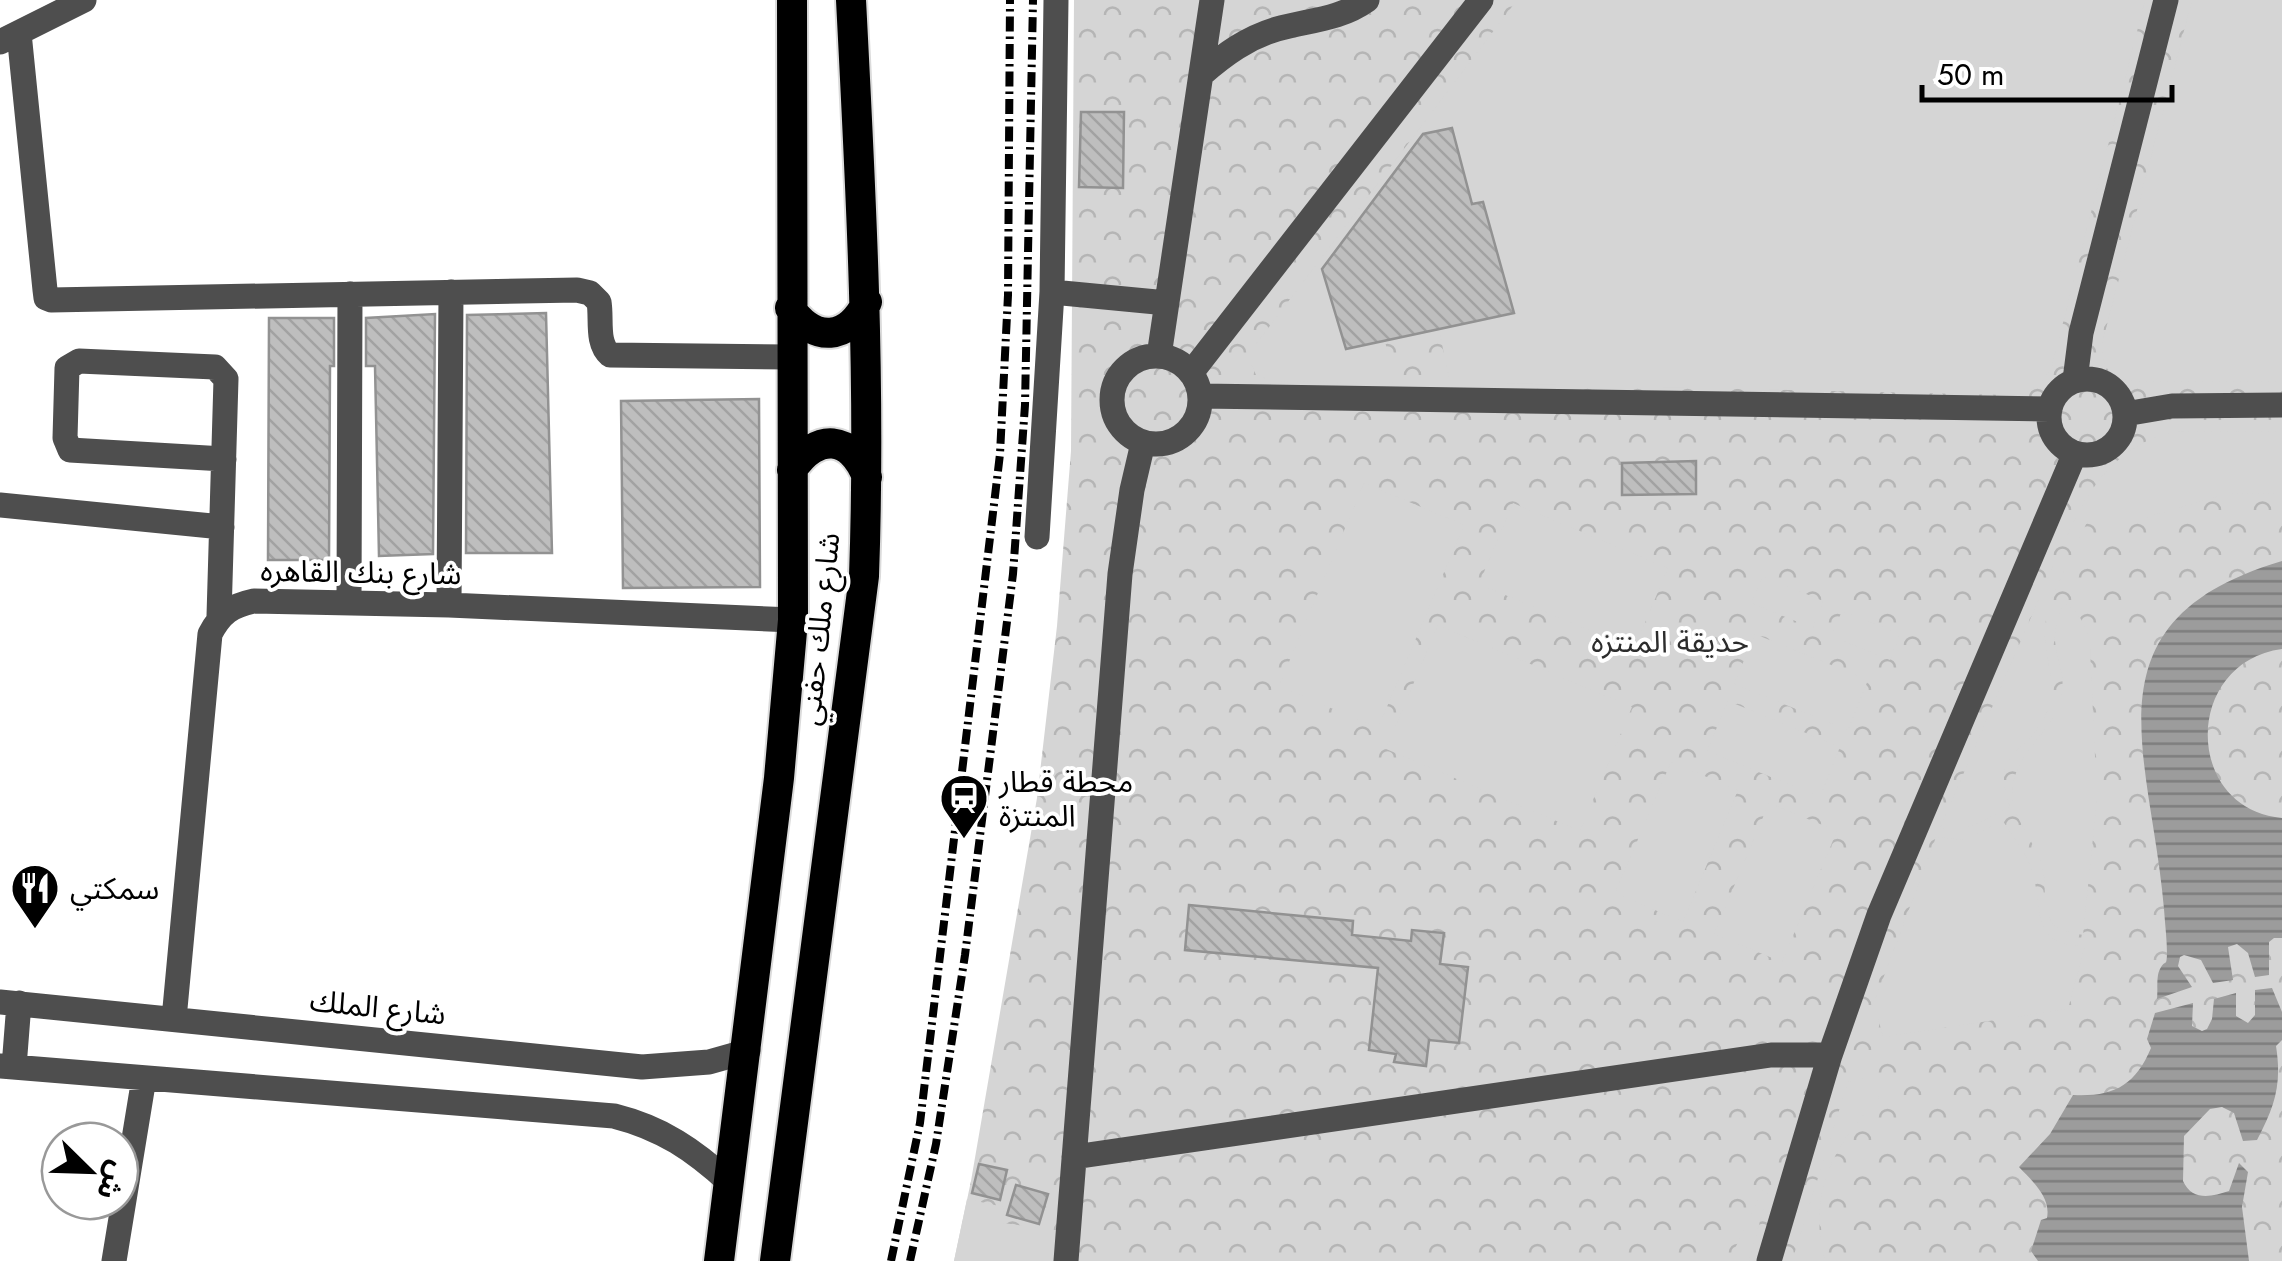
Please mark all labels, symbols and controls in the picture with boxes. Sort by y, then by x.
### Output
scale bar [1922,40,2172,102]
text: 50 m [1937,53,2004,96]
street label: شارع ملك حفني [787,530,852,728]
street label: شارع بنك القاهره [260,549,462,596]
park label: حديقة المنتزه [1591,620,1749,663]
place label: محطة قطار المنتزة [998,760,1133,837]
station icon: محطة قطار المنتزة [938,772,990,840]
restaurant icon: سمكتي [9,862,61,930]
place label: سمكتي [70,867,159,911]
street label: شارع الملك [308,978,448,1037]
north arrow [40,1121,140,1221]
text: ش [86,1155,139,1206]

